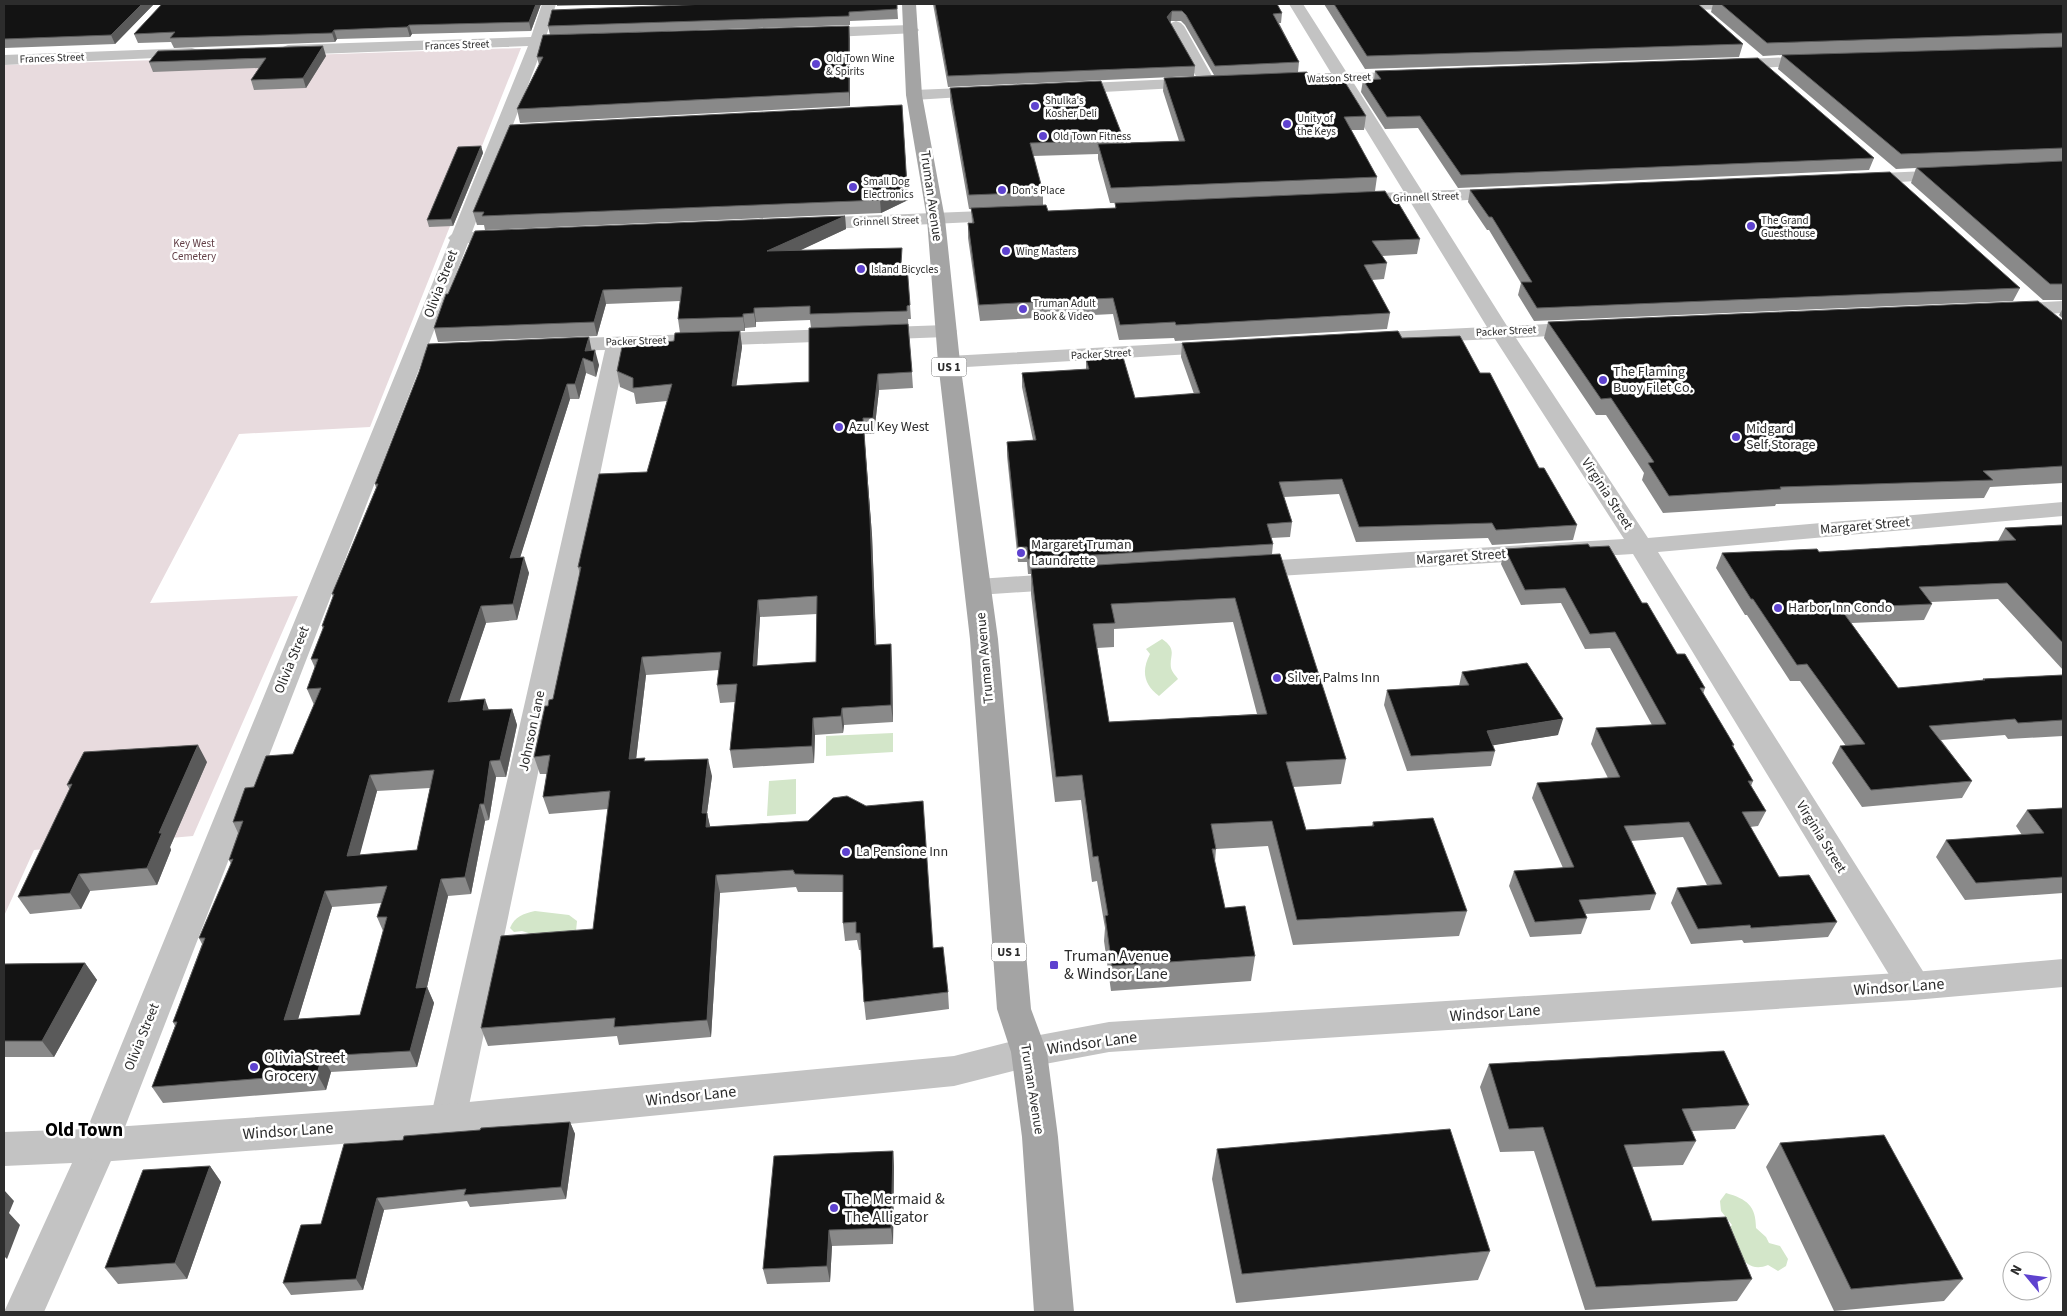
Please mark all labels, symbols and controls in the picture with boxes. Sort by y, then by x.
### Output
street label: Frances Street [424,36,490,54]
street label: Frances Street [19,49,85,67]
place label: Old Town Wine & Spirits [826,51,895,79]
marker: Old Town Wine & Spirits [810,58,822,70]
street label: Watson Street [1307,69,1371,87]
place label: Shulka's Kosher Deli [1045,93,1097,121]
marker: Shulka's Kosher Deli [1029,100,1041,112]
place label: Unity of the Keys [1297,111,1336,139]
marker: Unity of the Keys [1281,118,1293,130]
place label: Old Town Fitness [1053,129,1132,144]
marker: Old Town Fitness [1037,130,1049,142]
street label: Truman Avenue [915,149,947,243]
place label: Small Dog Electronics [863,174,914,202]
marker: Small Dog Electronics [847,181,859,193]
place label: Don's Place [1012,183,1065,198]
marker: Don's Place [996,184,1008,196]
street label: Grinnell Street [1393,188,1460,206]
street label: Grinnell Street [853,212,920,230]
place label: The Grand Guesthouse [1761,213,1816,241]
marker: The Grand Guesthouse [1745,220,1757,232]
park label: Key West Cemetery [172,236,216,264]
place label: Wing Masters [1016,244,1077,259]
marker: Wing Masters [1000,245,1012,257]
street label: Olivia Street [419,247,463,321]
place label: Island Bicycles [871,262,939,277]
marker: Island Bicycles [855,263,867,275]
place label: Truman Adult Book & Video [1033,296,1096,324]
marker: Truman Adult Book & Video [1017,303,1029,315]
street label: Packer Street [1475,322,1537,340]
street label: Packer Street [605,332,667,350]
street label: Packer Street [1070,345,1132,363]
road number: US 1 [932,358,966,377]
place label: The Flaming Buoy Filet Co. [1613,362,1693,398]
marker: The Flaming Buoy Filet Co. [1597,374,1609,386]
place label: Azul Key West [849,417,929,437]
place label: Midgard Self Storage [1746,419,1816,455]
marker: Azul Key West [833,421,845,433]
marker: Midgard Self Storage [1730,431,1742,443]
street label: Virginia Street [1576,454,1638,534]
street label: Margaret Street [1819,512,1911,540]
place label: Margaret Truman Laundrette [1031,535,1132,571]
street label: Margaret Street [1415,544,1507,570]
marker: Margaret Truman Laundrette [1015,547,1027,559]
place label: Harbor Inn Condo [1788,598,1892,618]
marker: Harbor Inn Condo [1772,602,1784,614]
street label: Truman Avenue [971,611,999,705]
street label: Olivia Street [269,623,315,697]
place label: Silver Palms Inn [1287,668,1380,688]
marker: Silver Palms Inn [1271,672,1283,684]
street label: Johnson Lane [514,689,550,773]
street label: Virginia Street [1791,797,1851,877]
place label: La Pensione Inn [856,842,948,862]
marker: La Pensione Inn [840,846,852,858]
road number: US 1 [992,942,1026,962]
place label: Truman Avenue & Windsor Lane [1064,945,1169,985]
marker: Truman Avenue & Windsor Lane [1048,959,1060,971]
street label: Windsor Lane [1853,973,1945,1001]
street label: Windsor Lane [1449,999,1541,1027]
street label: Olivia Street [119,1000,165,1074]
street label: Windsor Lane [1046,1026,1139,1060]
street label: Truman Avenue [1015,1042,1049,1136]
place label: Olivia Street Grocery [264,1047,346,1087]
marker: Olivia Street Grocery [248,1061,260,1073]
street label: Windsor Lane [645,1080,737,1112]
district label: Old Town [45,1117,123,1144]
street label: Windsor Lane [242,1117,334,1145]
place label: The Mermaid & The Alligator [844,1188,945,1228]
marker: The Mermaid & The Alligator [828,1202,840,1214]
north arrow [2002,1251,2052,1301]
text: N [2006,1261,2028,1279]

